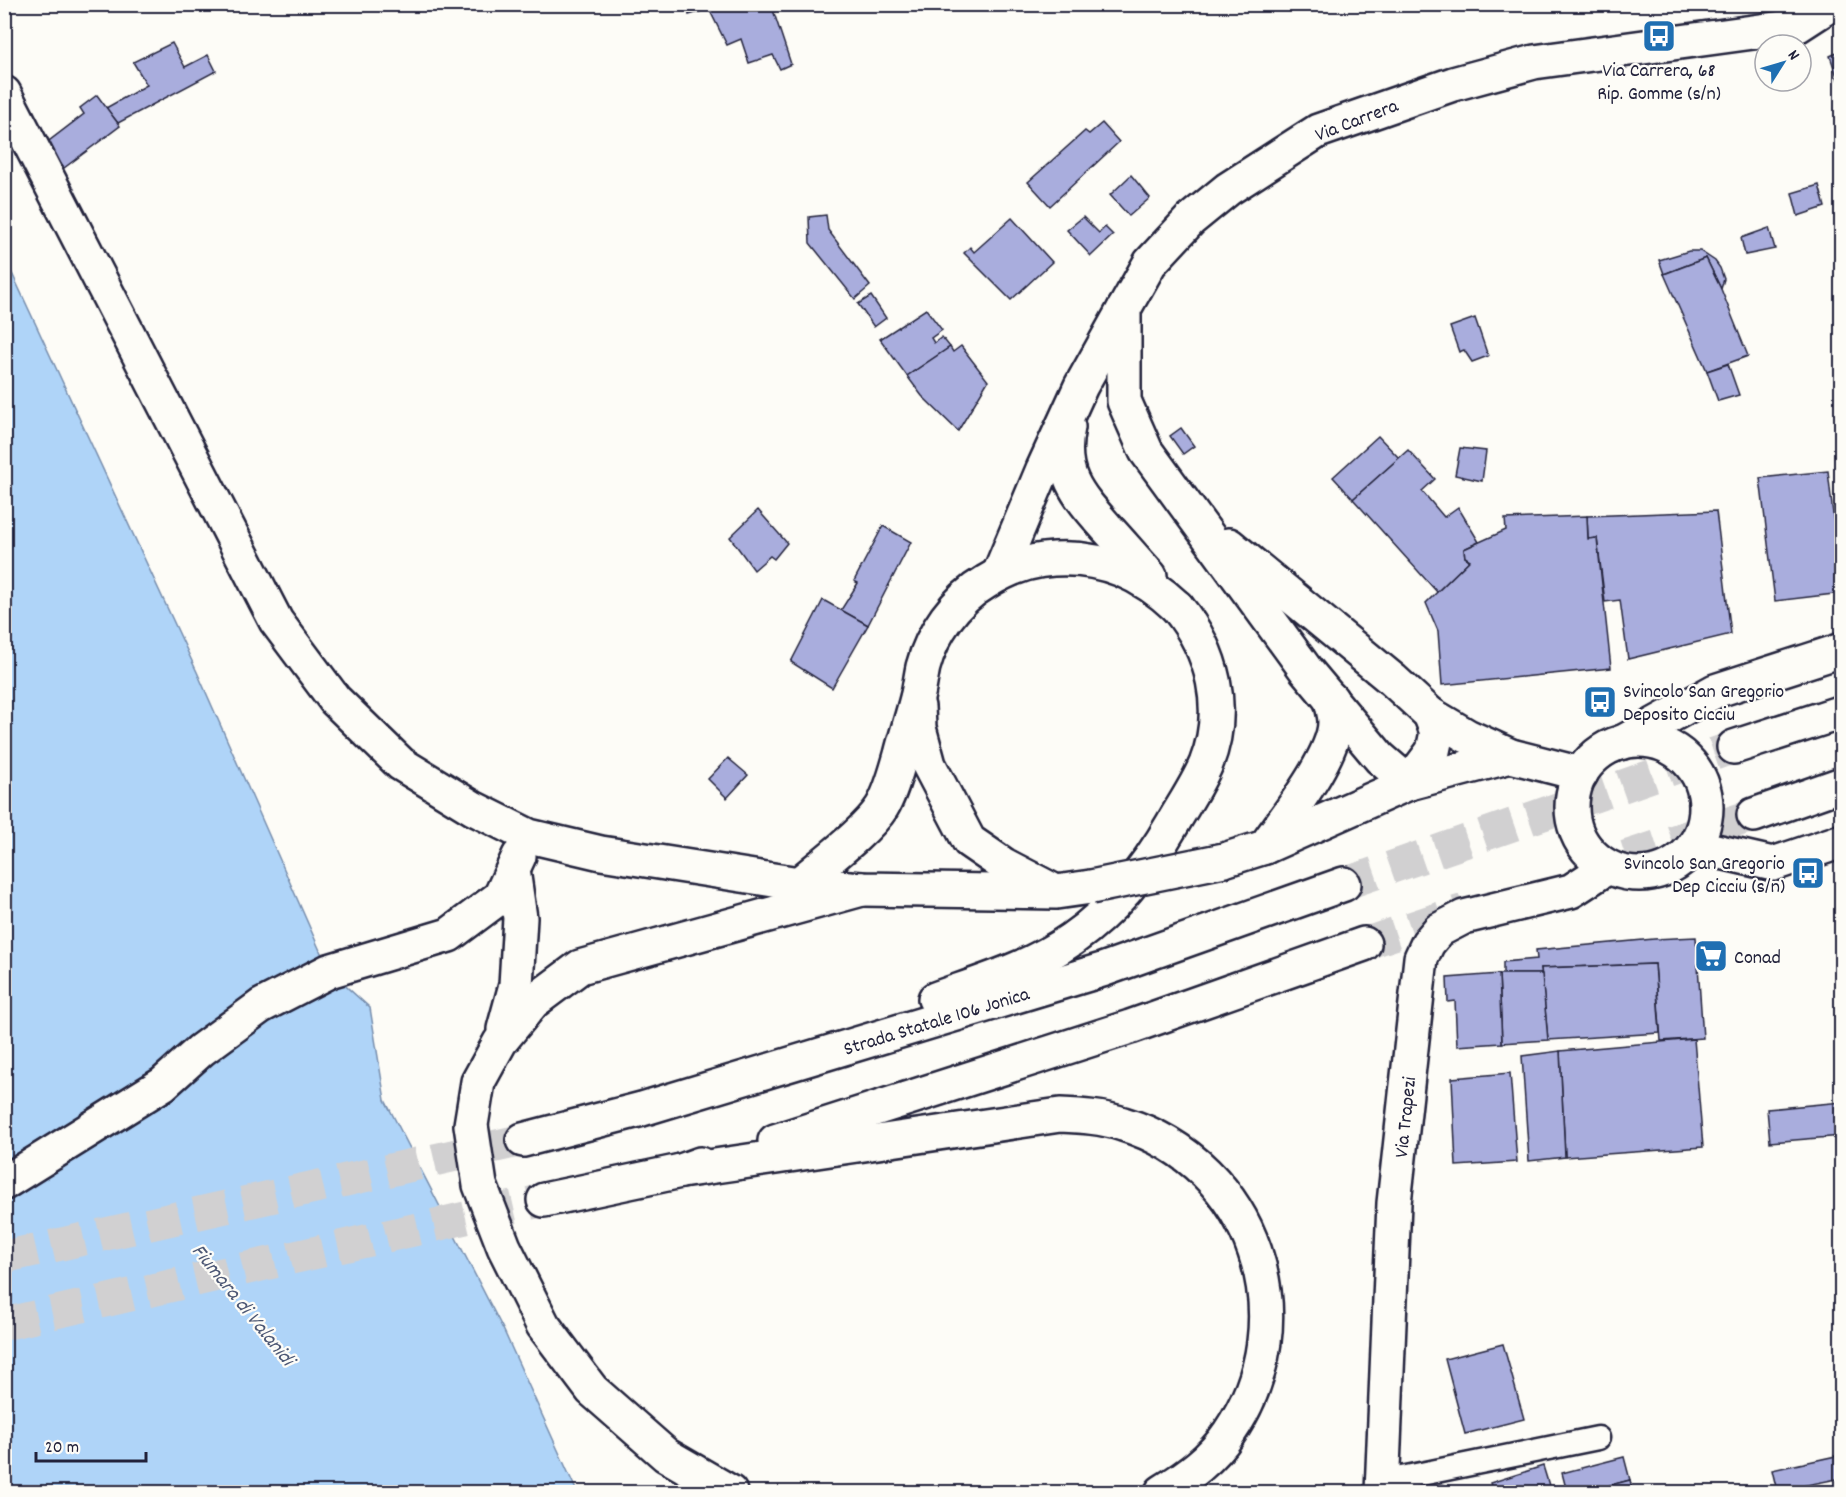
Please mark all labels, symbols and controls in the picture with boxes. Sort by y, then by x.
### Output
bus stop icon: Via Carrera, 68 Rip. Gomme (s/n) [1641,18,1677,54]
north arrow [1753,33,1813,93]
text: N [1781,45,1805,66]
place label: Via Carrera, 68 Rip. Gomme (s/n) [1597,58,1721,109]
street label: Via Carrera [1311,93,1403,150]
place label: Svincolo San Gregorio Deposito Cicciu [1623,679,1784,730]
bus stop icon: Svincolo San Gregorio Deposito Cicciu [1582,684,1618,720]
place label: Svincolo San Gregorio Dep Cicciu (s/n) [1624,851,1785,902]
bus stop icon: Svincolo San Gregorio Dep Cicciu (s/n) [1790,855,1826,891]
supermarket icon: Conad [1693,938,1729,974]
place label: Conad [1734,945,1781,973]
street label: Strada Statale 106 Jonica [841,981,1034,1064]
street label: Via Trapezi [1389,1075,1425,1159]
water label: Fiumara di Valanidi [183,1238,302,1376]
scale bar [36,1425,146,1463]
text: 20 m [45,1436,79,1461]

